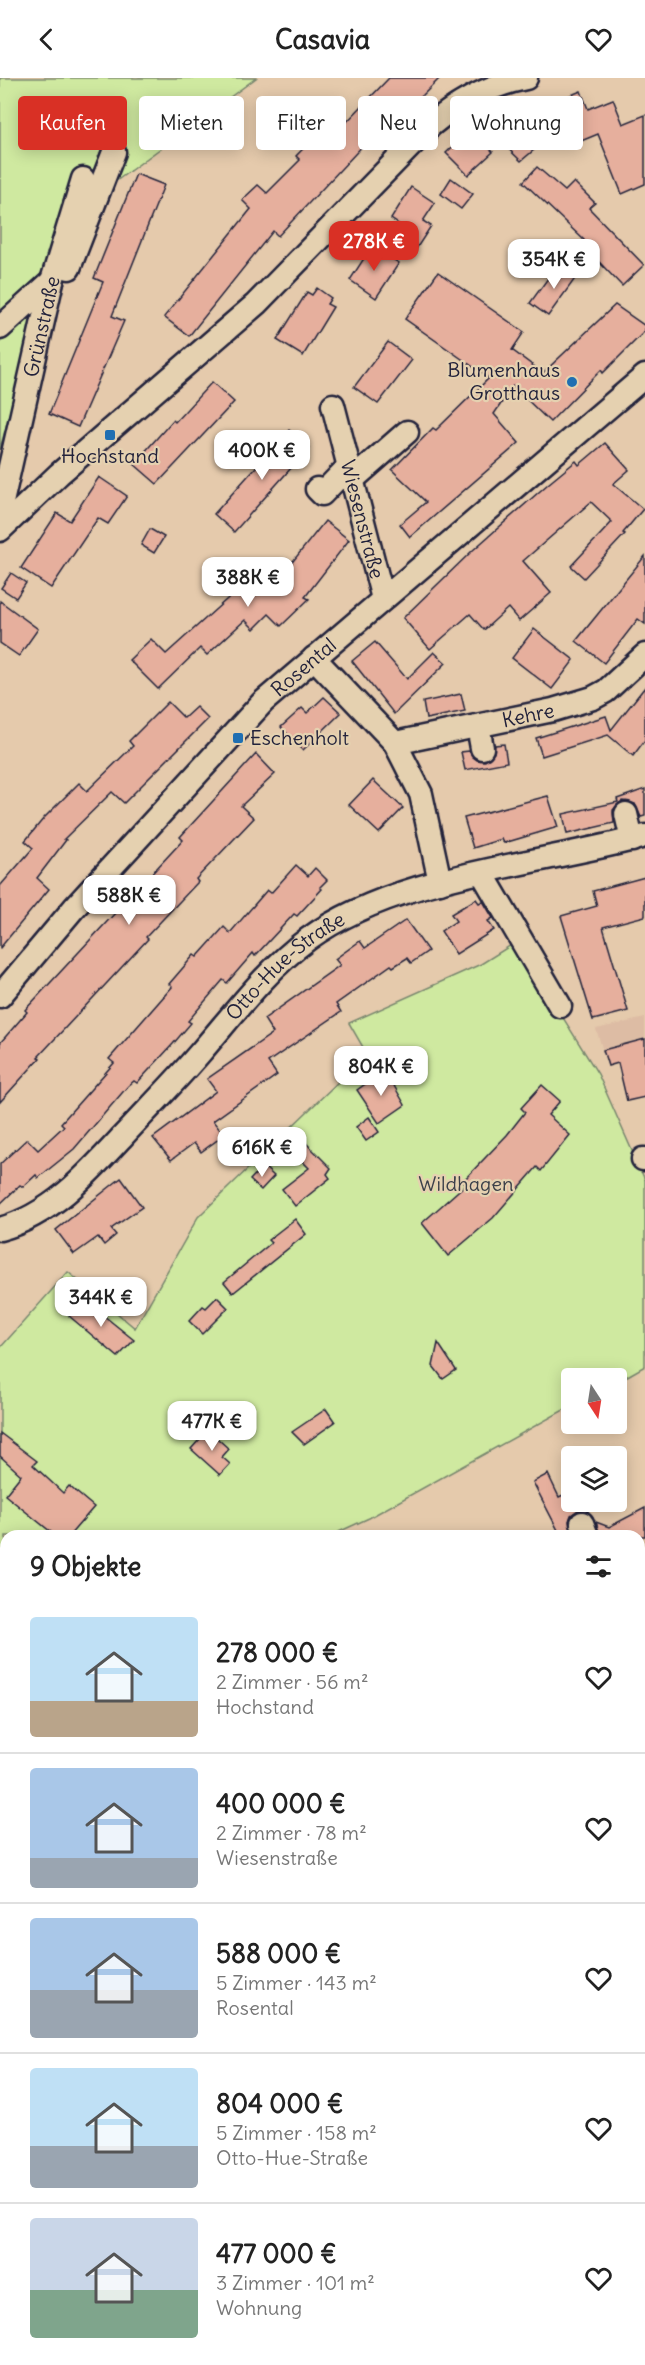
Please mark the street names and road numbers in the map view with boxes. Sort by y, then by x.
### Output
street label: Grünstraße [18,274,65,379]
street label: Wiesenstraße [336,457,390,581]
street label: Rosental [266,632,341,702]
street label: Kehre [500,697,556,732]
street label: Otto-Hue-Straße [220,906,349,1025]

